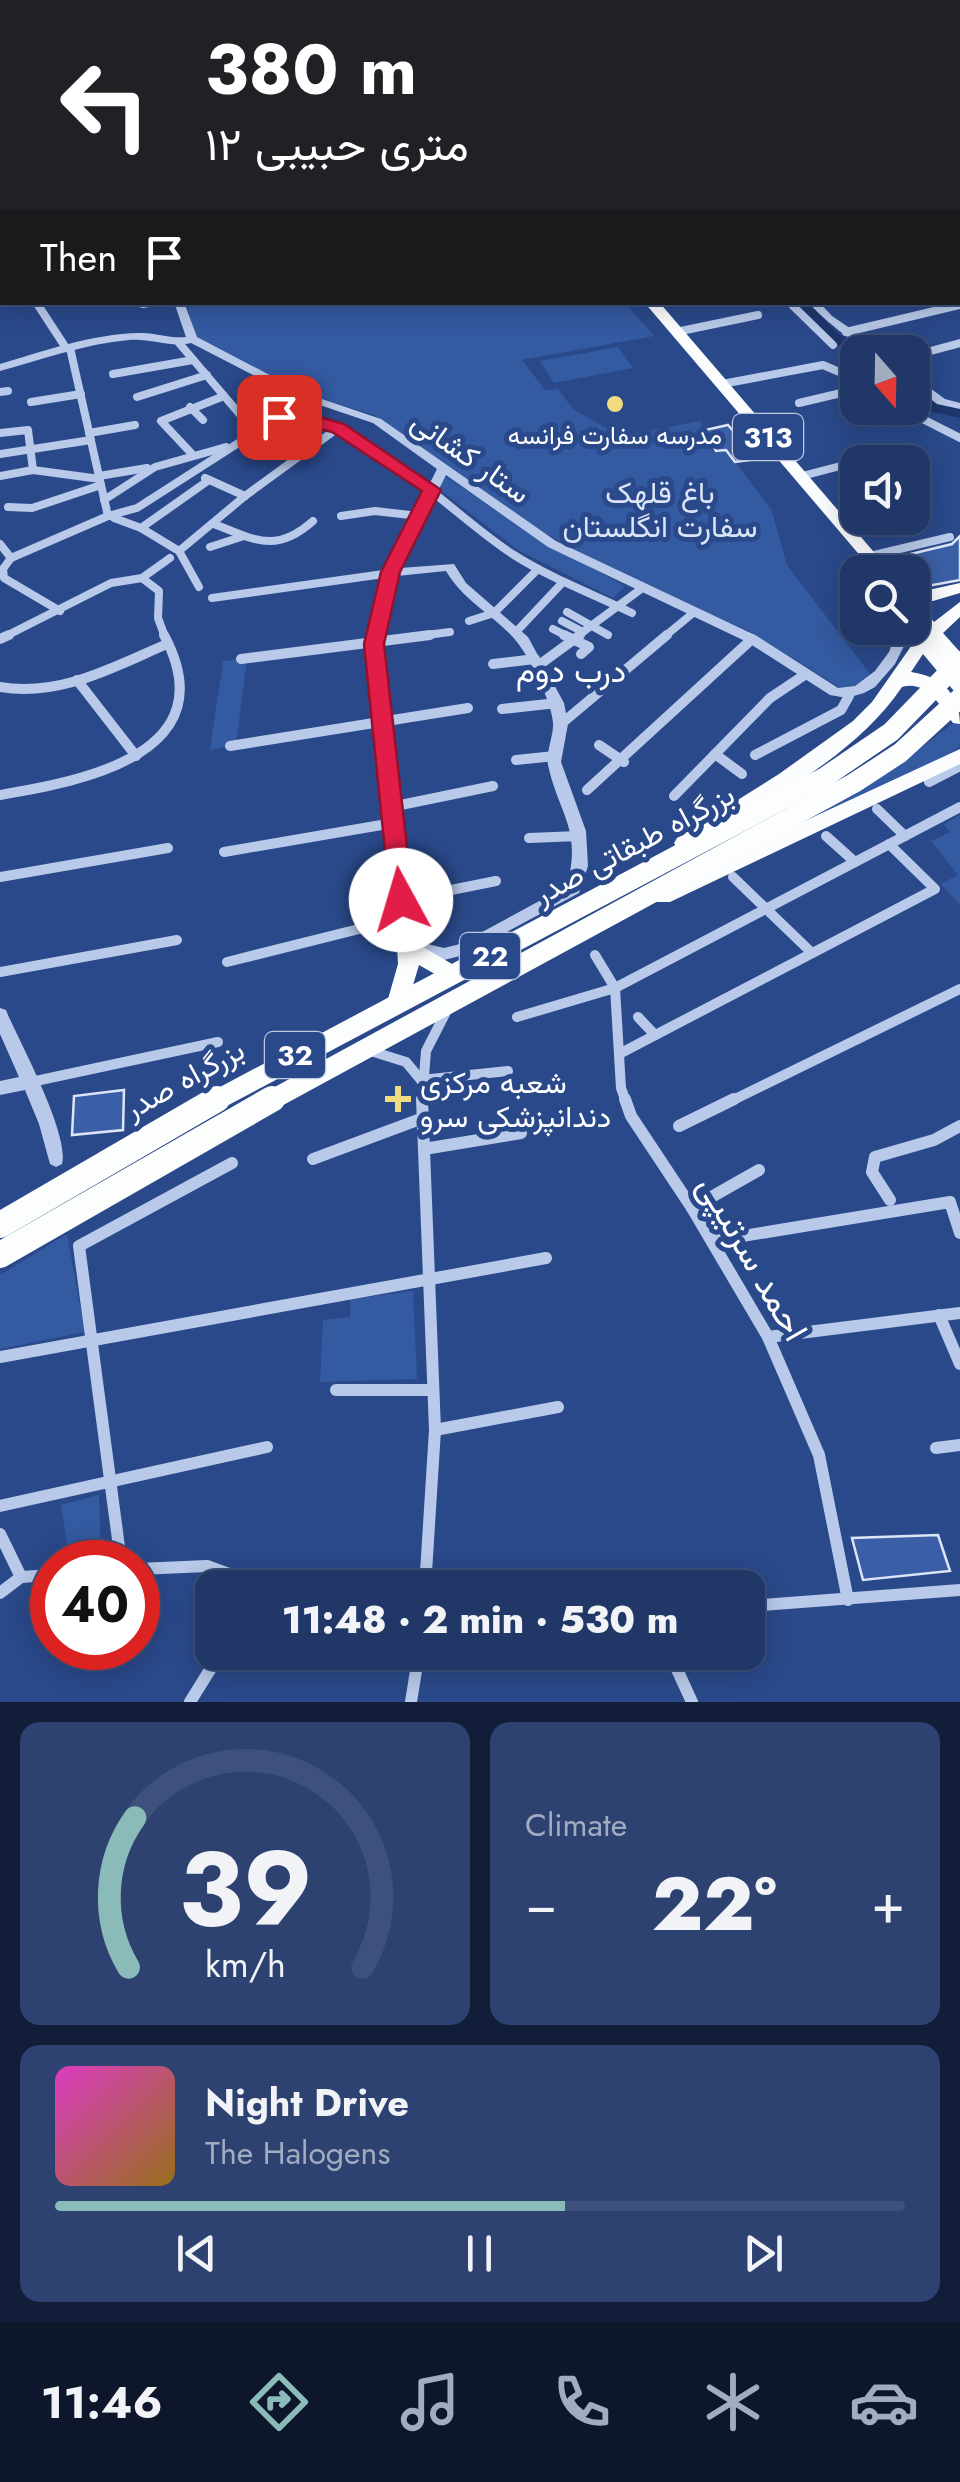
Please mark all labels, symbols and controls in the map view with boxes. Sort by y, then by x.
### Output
text: 380 m [205,19,417,120]
icon: left [40,40,170,170]
text: ۱۲ متری حبیبی [205,112,469,177]
text: Then [40,230,117,285]
icon: arrive [137,230,192,285]
north arrow [840,335,930,425]
map controls [840,335,930,645]
pin [237,375,322,460]
icon: arrive [252,390,307,445]
marker: مدرسه سفارت فرانسه [604,393,626,415]
street label: ستار کشانی [403,400,539,514]
road number: 313 [733,414,803,460]
place label: مدرسه سفارت فرانسه [508,417,722,453]
button: sound [840,445,930,535]
park label: باغ قلهک سفارت انگلستان [563,471,757,548]
button: search [840,555,930,645]
district label: درب دوم [516,648,626,694]
street label: بزرگراه طبقاتی صدر [525,773,742,916]
position arrow [349,848,453,952]
road number: 22 [460,933,520,979]
street label: بزرگراه صدر [115,1028,252,1130]
road number: 32 [265,1032,325,1078]
place label: شعبه مرکزی دندانپزشکی سرو [420,1061,611,1138]
marker: شعبه مرکزی دندانپزشکی سرو [385,1086,411,1112]
street label: احمد سرتیپی [685,1166,821,1350]
speed limit sign: 40 [30,1540,160,1670]
text: 11:48 · 2 min · 530 m [282,1592,678,1647]
text: Climate [525,1802,627,1848]
text: 39 [178,1814,312,1964]
text: 22° [652,1850,777,1958]
text: − [525,1864,557,1944]
text: + [871,1864,905,1944]
text: km/h [205,1939,285,1990]
text: Night Drive [205,2075,409,2130]
text: The Halogens [205,2130,390,2176]
icon: previous [169,2226,224,2281]
icon: pause [452,2226,507,2281]
icon: next [736,2226,791,2281]
icon: directions [244,2367,314,2437]
icon: music [395,2367,465,2437]
icon: phone [547,2367,617,2437]
icon: climate [698,2367,768,2437]
icon: car [849,2367,919,2437]
text: 11:46 [41,2370,163,2435]

